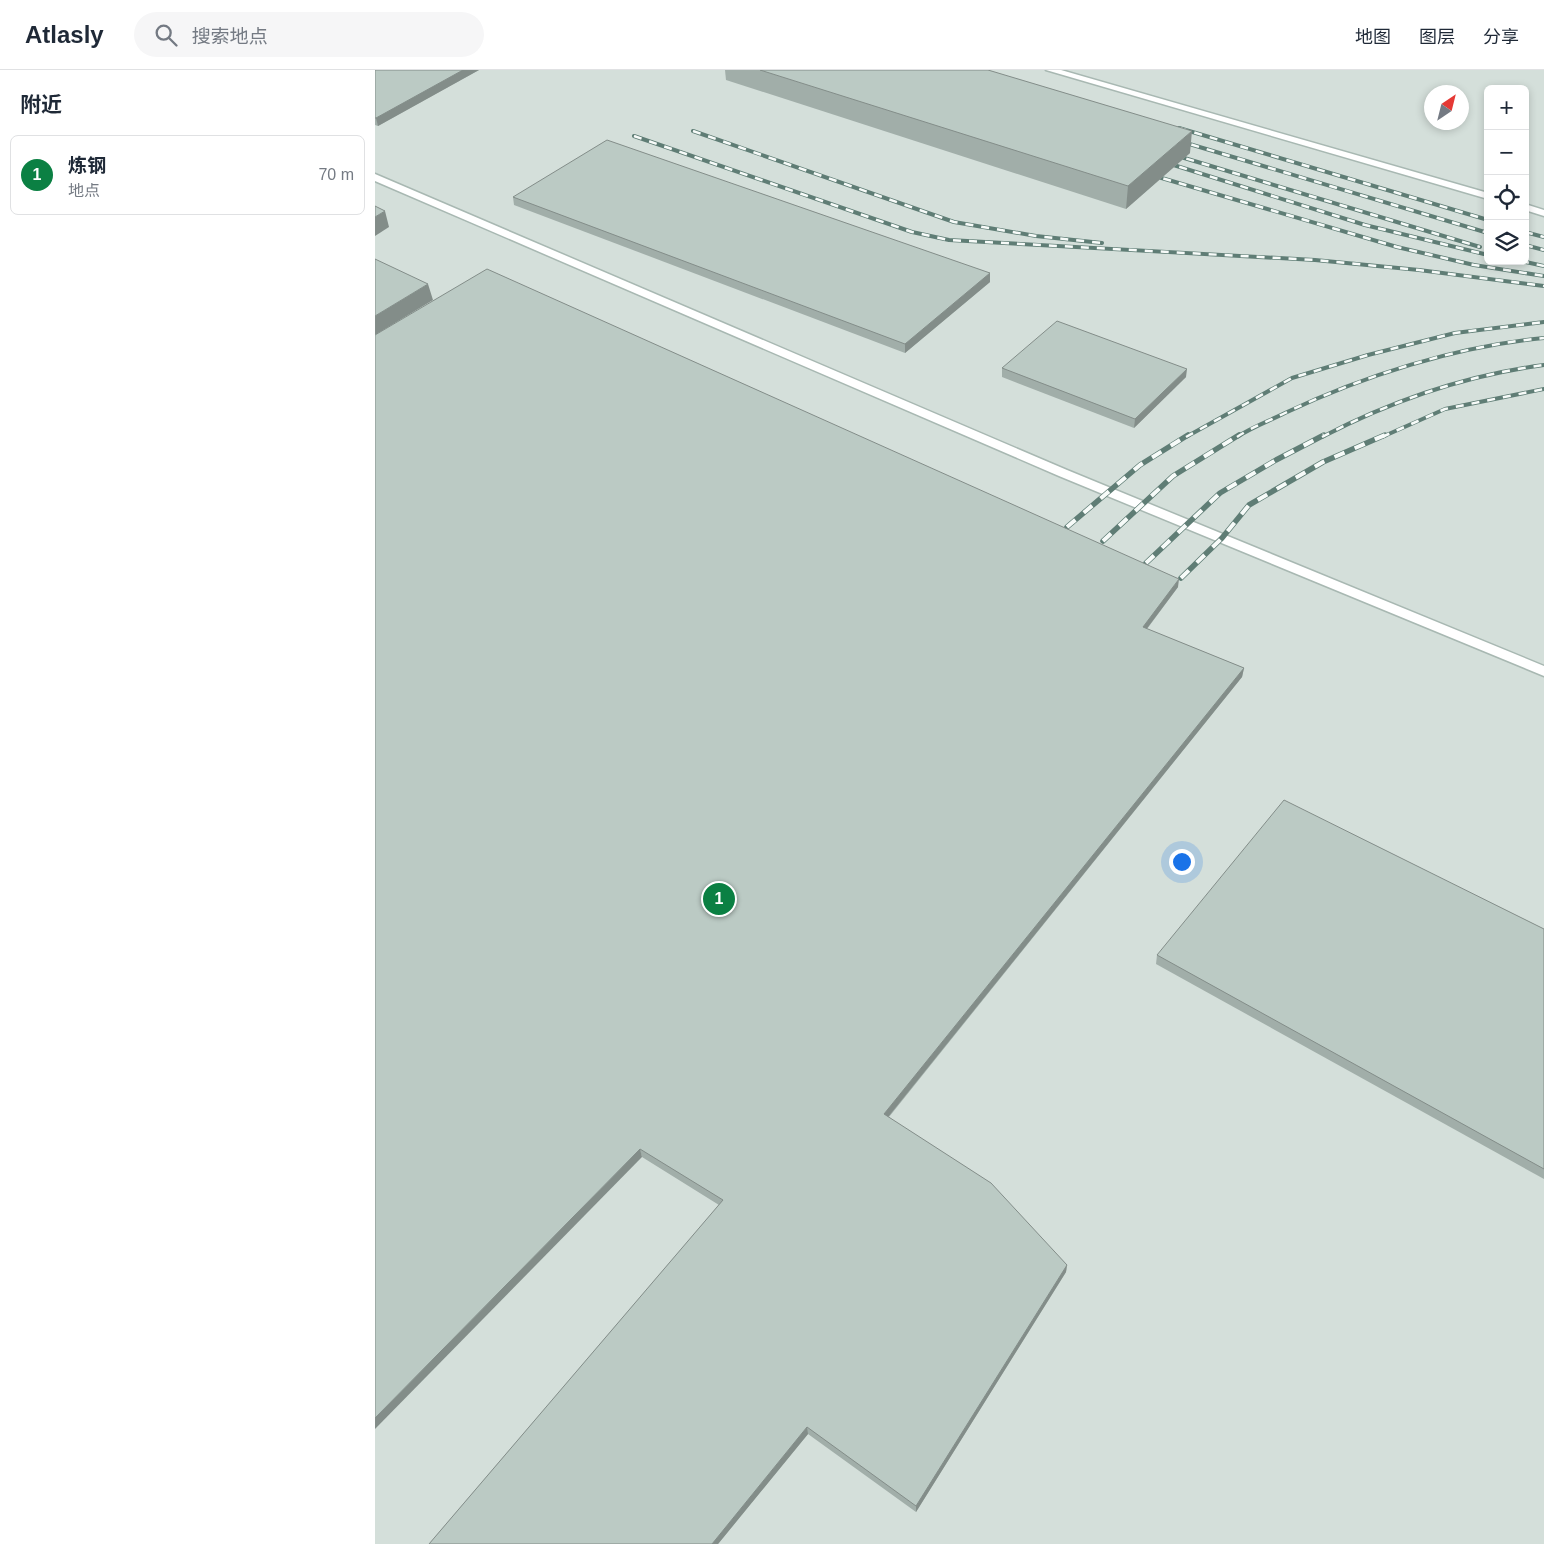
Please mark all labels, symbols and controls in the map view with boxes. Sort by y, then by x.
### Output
search box [134,12,484,57]
text: Atlasly [25,21,104,48]
icon: search [152,21,180,49]
text: 搜索地点 [192,26,268,47]
text: 地图 [1355,27,1391,47]
text: 图层 [1419,27,1455,47]
text: 分享 [1483,27,1519,47]
north arrow [1424,85,1469,130]
map controls [1484,85,1529,265]
button: + [1484,85,1529,130]
text: 附近 [20,93,62,116]
button: − [1484,130,1529,175]
text: 炼钢 [68,155,106,176]
text: 1 [33,166,41,183]
text: 70 m [318,166,354,183]
button: locate [1484,175,1529,220]
text: 地点 [68,182,100,199]
button: layers [1484,220,1529,265]
your location [1169,849,1195,875]
pin: 1 [703,880,735,918]

